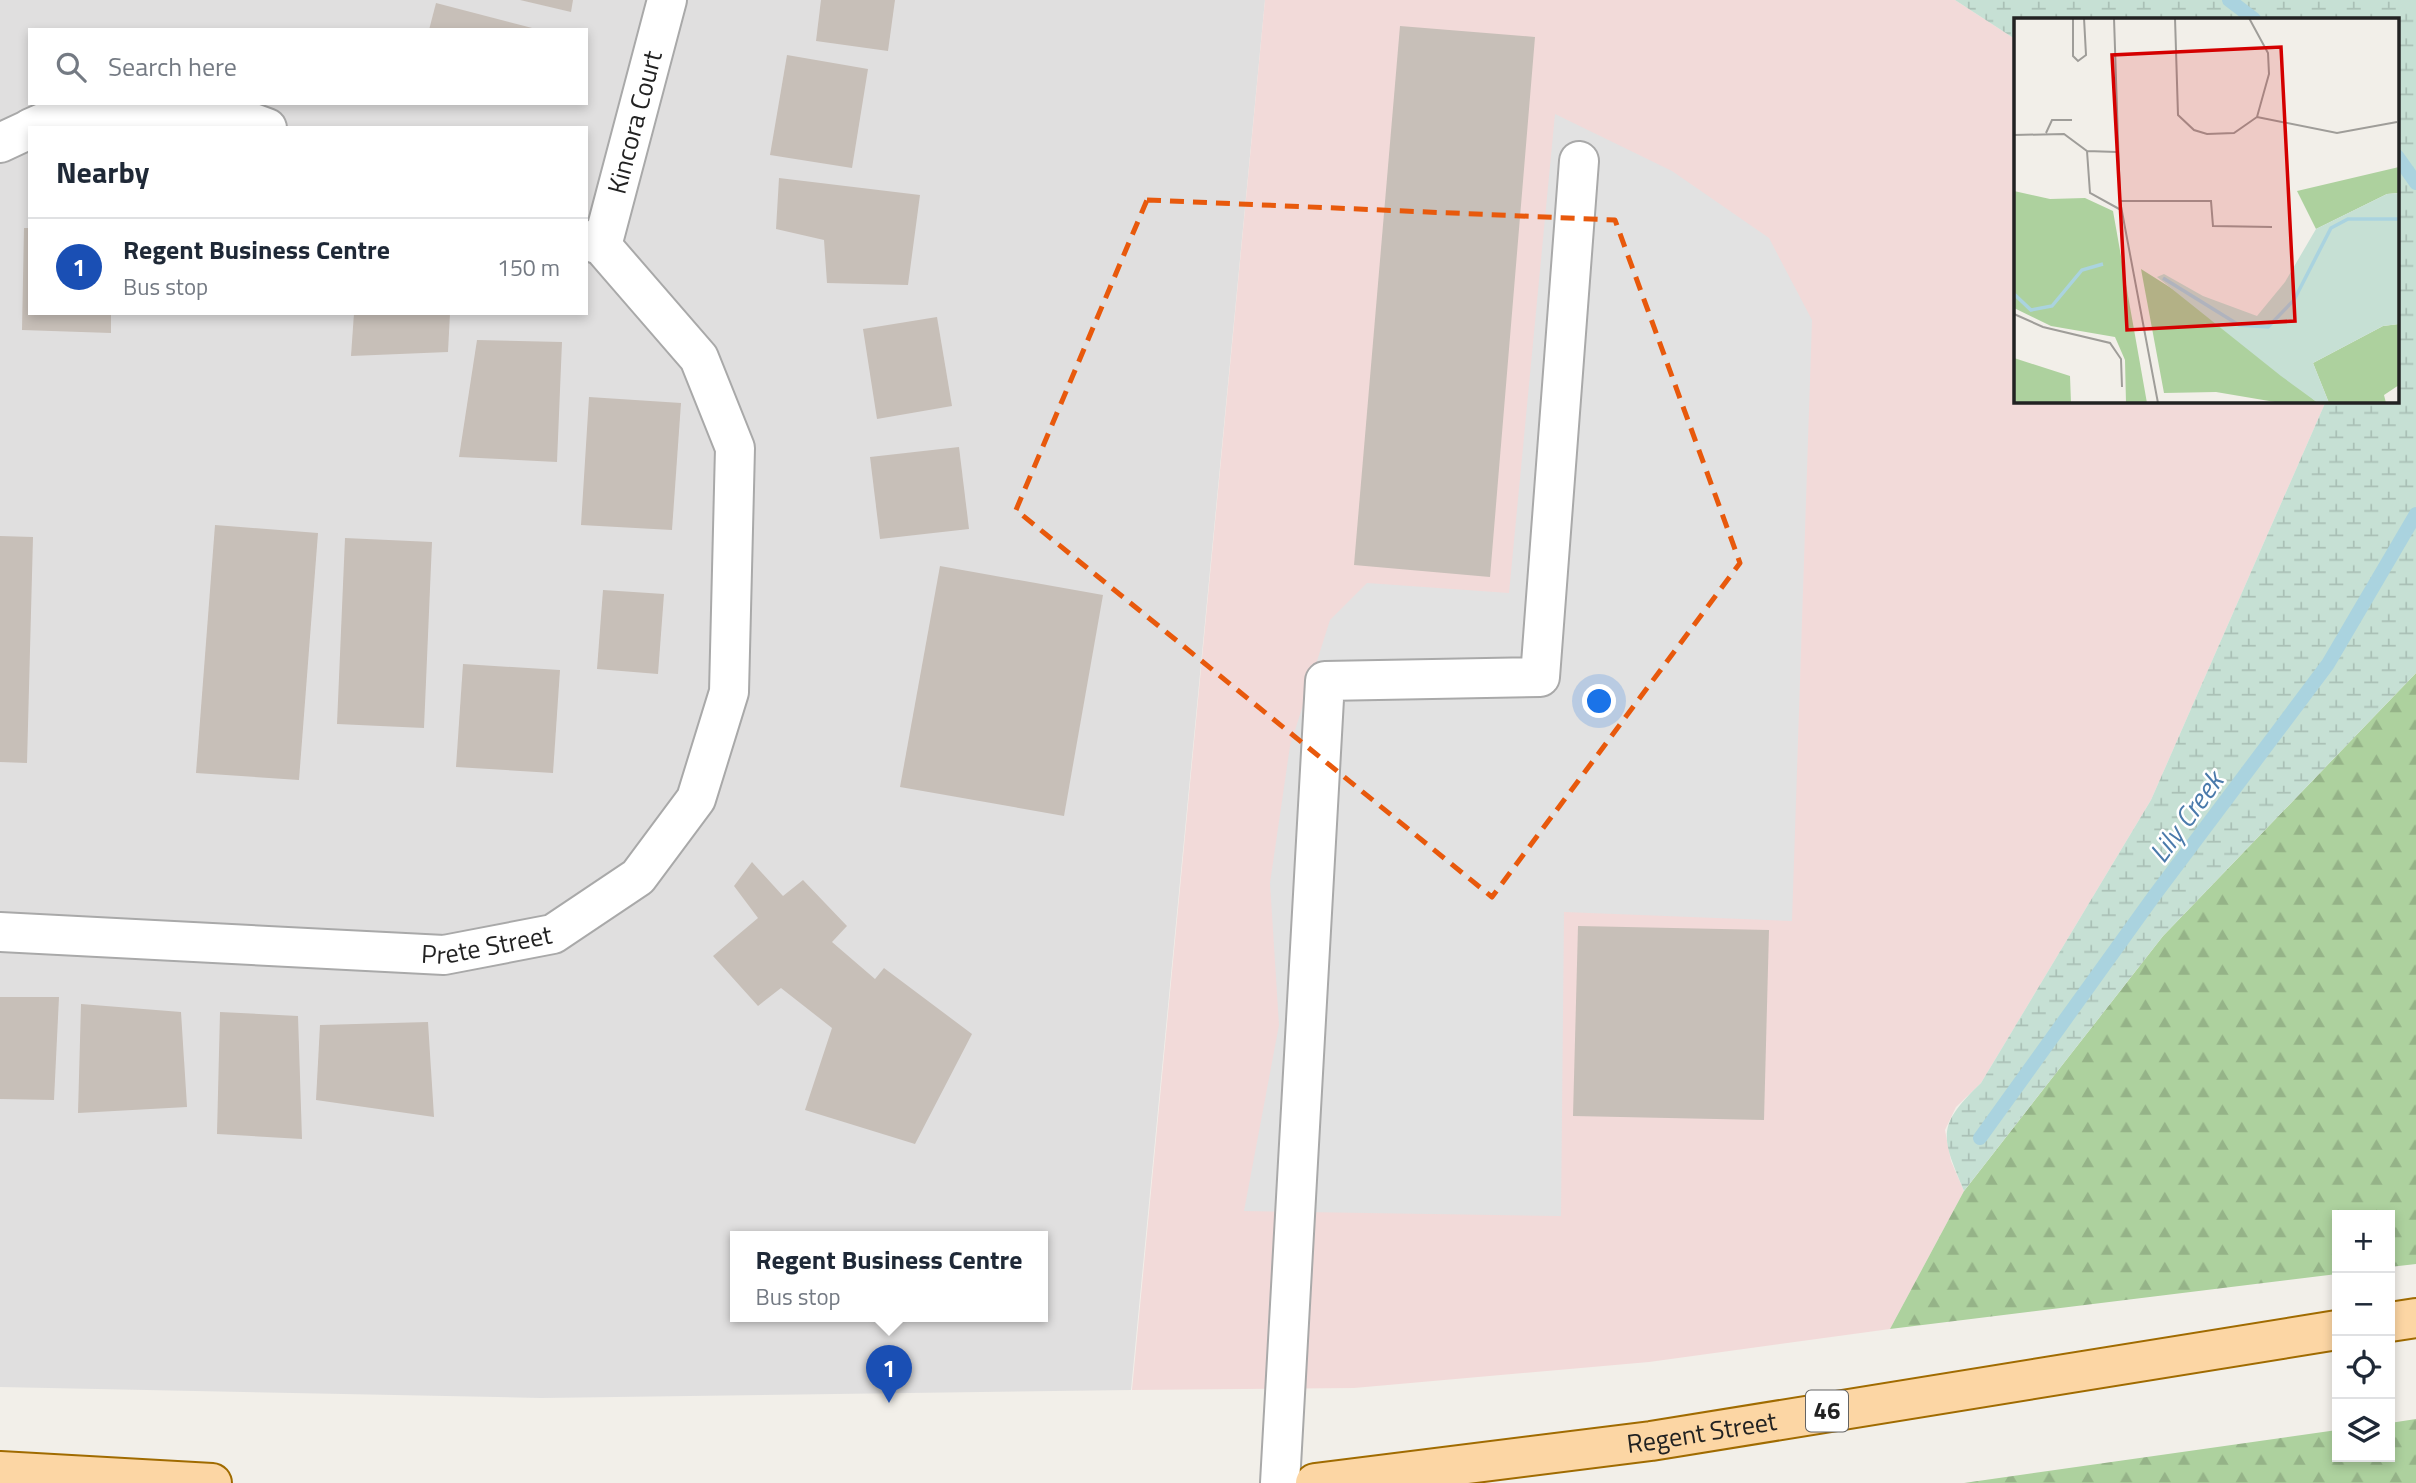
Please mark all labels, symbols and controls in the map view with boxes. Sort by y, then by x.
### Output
inset map [2014,18,2398,402]
search box [28,28,588,105]
street label: Kincora Court [597,46,672,198]
text: Search here [108,47,237,86]
icon: search [52,48,90,86]
text: Nearby [56,149,149,195]
text: Regent Business Centre [123,230,390,269]
text: 1 [73,250,85,285]
text: 150 m [497,250,560,285]
text: Bus stop [123,269,208,304]
your location [1582,684,1616,718]
water label: Lily Creek [2138,759,2236,871]
street label: Prete Street [420,915,555,974]
map controls [2332,1210,2395,1462]
button: + [2332,1210,2395,1273]
popup [730,1231,1048,1322]
text: Regent Business Centre [756,1240,1022,1279]
button: − [2332,1273,2395,1336]
text: Bus stop [756,1279,841,1314]
button: locate [2332,1336,2395,1399]
pin: 1 [866,1345,912,1403]
road number: 46 [1806,1391,1848,1432]
button: layers [2332,1399,2395,1462]
street label: Regent Street [1624,1401,1779,1463]

